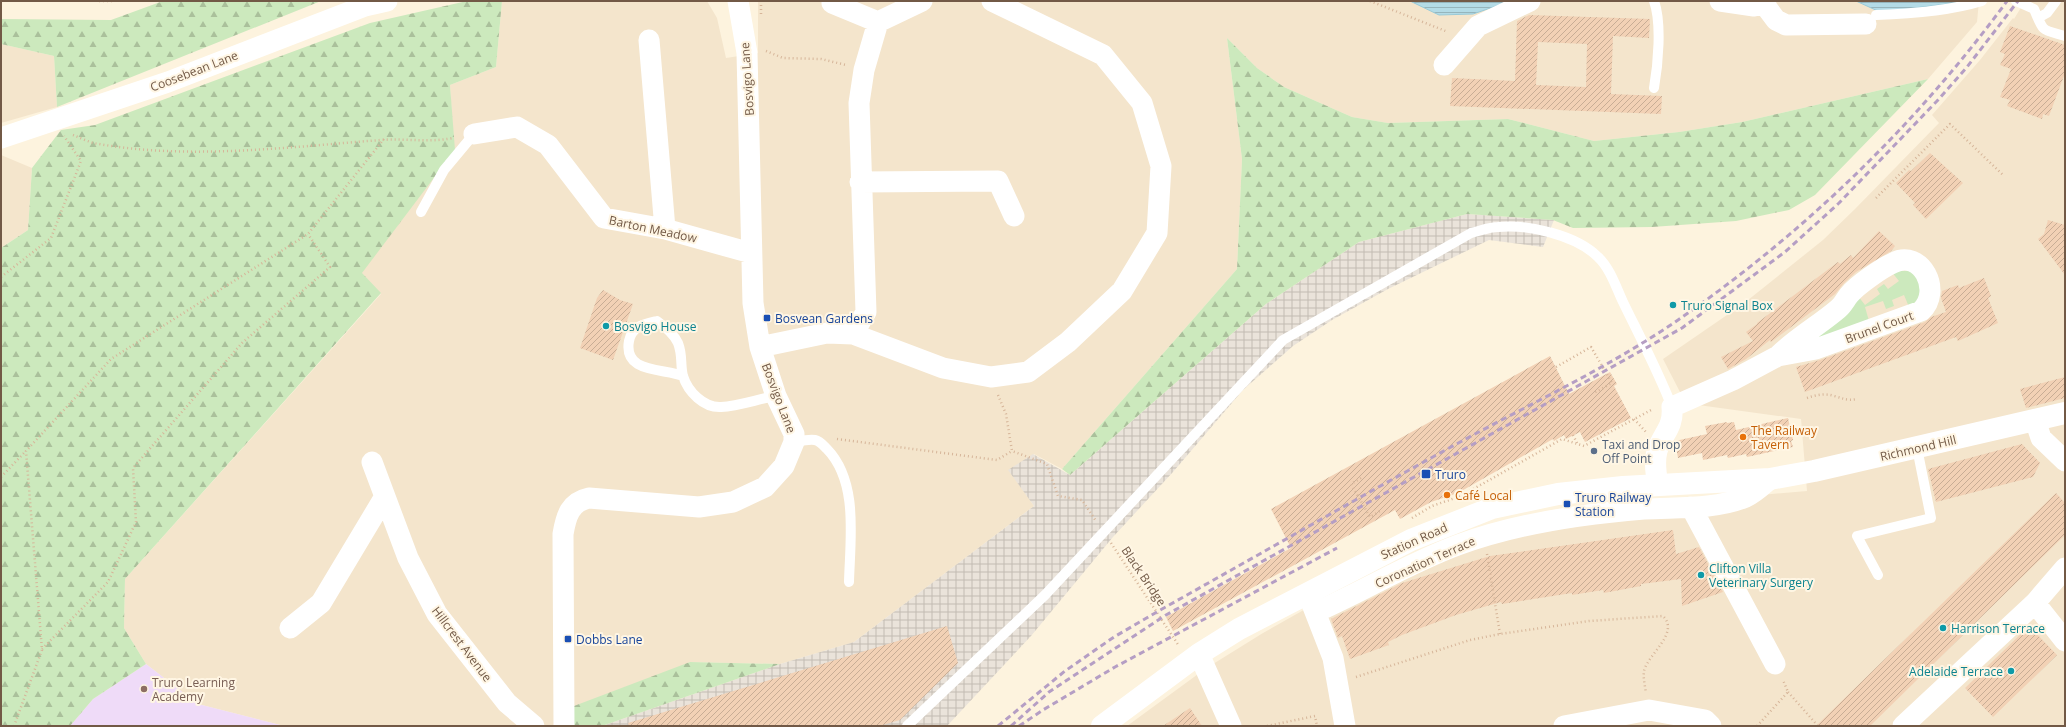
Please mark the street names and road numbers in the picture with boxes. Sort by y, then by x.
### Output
street label: Bosvigo Lane [736,41,758,116]
street label: Coosebean Lane [148,46,241,96]
street label: Barton Meadow [608,211,699,247]
street label: Brunel Court [1842,307,1916,347]
street label: Bosvigo Lane [758,361,800,436]
street label: Richmond Hill [1878,431,1958,465]
street label: Station Road [1378,519,1450,563]
street label: Coronation Terrace [1372,532,1478,592]
street label: Black Bridge [1118,543,1170,610]
street label: Hillcrest Avenue [428,603,496,685]

